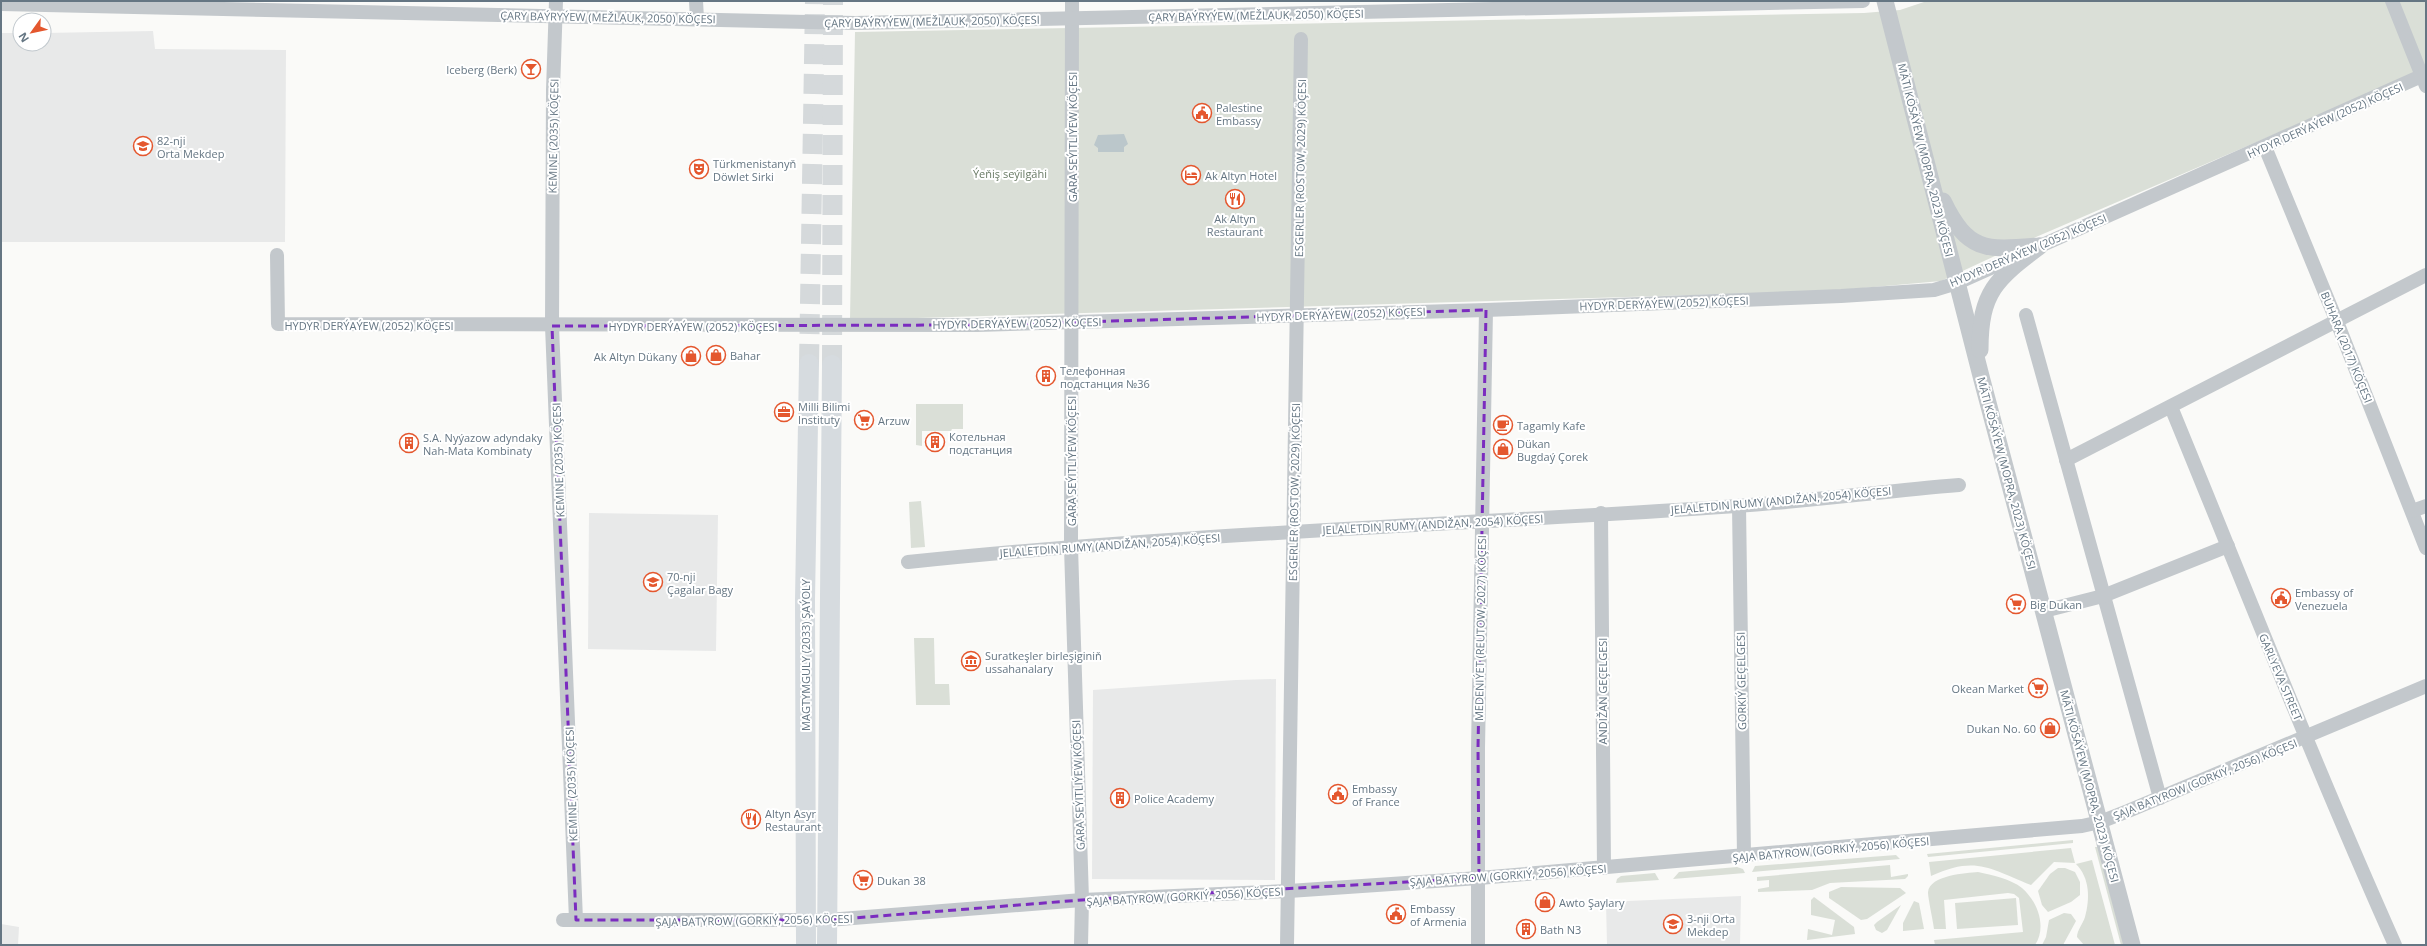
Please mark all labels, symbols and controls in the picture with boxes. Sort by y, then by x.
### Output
street label: ÇARY BAÝRYÝEW (MEŽLAUK, 2050) KÖÇESI [1148,6,1364,24]
street label: ÇARY BAÝRYÝEW (MEŽLAUK, 2050) KÖÇESI [500,8,716,26]
north arrow [12,12,52,52]
street label: ÇARY BAÝRYÝEW (MEŽLAUK, 2050) KÖÇESI [824,12,1040,30]
text: N [14,30,32,46]
bar icon: Iceberg (Berk) [520,58,542,80]
place label: Iceberg (Berk) [446,62,517,77]
street label: MÄTI KÖSÄÝEW (MOPRA, 2023) KÖÇESI [1895,62,1957,258]
street label: GARA SEÝITLIÝEW KÖÇESI [1065,72,1080,202]
street label: KEMINE (2035) KÖÇESI [544,78,562,194]
street label: ESGERLER (ROSTOW, 2029) KÖÇESI [1291,79,1309,257]
street label: HYDYR DERÝAÝEW (2052) KÖÇESI [2245,79,2405,161]
place label: Palestine Embassy [1216,100,1263,128]
public building icon: Palestine Embassy [1191,102,1213,124]
place label: 82-nji Orta Mekdep [157,133,225,161]
school or university icon: 82-nji Orta Mekdep [132,135,154,157]
place label: Türkmenistanyň Döwlet Sirki [713,156,796,184]
theatre icon: Türkmenistanyň Döwlet Sirki [688,158,710,180]
hotel icon: Ak Altyn Hotel [1180,164,1202,186]
park label: Ýeňiş seýilgähi [973,166,1047,181]
place label: Ak Altyn Hotel [1205,168,1277,183]
restaurant icon: Ak Altyn Restaurant [1224,188,1246,210]
street label: HYDYR DERÝAÝEW (2052) KÖÇESI [1947,210,2109,290]
place label: Ak Altyn Restaurant [1207,211,1263,239]
street label: BUHARA (2017) KÖÇESI [2318,289,2376,405]
street label: HYDYR DERÝAÝEW (2052) KÖÇESI [1579,293,1749,313]
street label: HYDYR DERÝAÝEW (2052) KÖÇESI [1256,304,1426,324]
street label: HYDYR DERÝAÝEW (2052) KÖÇESI [932,314,1102,332]
street label: HYDYR DERÝAÝEW (2052) KÖÇESI [284,318,454,333]
street label: HYDYR DERÝAÝEW (2052) KÖÇESI [608,319,778,334]
shop icon: Bahar [705,344,727,366]
shop icon: Ak Altyn Dükany [680,345,702,367]
place label: Bahar [730,348,761,363]
place label: Ak Altyn Dükany [594,349,677,364]
place label: Телефонная подстанция №36 [1060,363,1150,391]
building icon: Телефонная подстанция №36 [1035,365,1057,387]
street label: MÄTI KÖSÄÝEW (MOPRA, 2023) KÖÇESI [1974,375,2040,571]
street label: GARA SEÝITLIÝEW KÖÇESI [1064,396,1079,526]
place label: Milli Bilimi Instituty [798,399,850,427]
office icon: Milli Bilimi Instituty [773,401,795,423]
street label: KEMINE (2035) KÖÇESI [548,402,568,518]
street label: ESGERLER (ROSTOW, 2029) KÖÇESI [1285,403,1303,581]
supermarket icon: Arzuw [853,409,875,431]
place label: Arzuw [878,413,910,428]
cafe icon: Tagamly Kafe [1492,414,1514,436]
place label: Tagamly Kafe [1517,418,1585,433]
place label: Котельная подстанция [949,429,1012,457]
place label: S.A. Nyýazow adyndaky Nah-Mata Kombinaty [423,430,543,458]
building icon: Котельная подстанция [924,431,946,453]
building icon: S.A. Nyýazow adyndaky Nah-Mata Kombinaty [398,432,420,454]
place label: Dükan Bugdaý Çorek [1517,436,1588,464]
shop icon: Dükan Bugdaý Çorek [1492,438,1514,460]
street label: JELALETDIN RUMY (ANDIŽAN, 2054) KÖÇESI [1669,483,1892,517]
street label: JELALETDIN RUMY (ANDIŽAN, 2054) KÖÇESI [1321,511,1544,537]
street label: JELALETDIN RUMY (ANDIŽAN, 2054) KÖÇESI [998,530,1221,560]
street label: MEDENIÝET (REUTOW, 2027) KÖÇESI [1471,535,1489,721]
place label: 70-nji Çagalar Bagy [667,569,734,597]
school or university icon: 70-nji Çagalar Bagy [642,571,664,593]
street label: MAGTYMGULY (2033) ŞAÝOLY [798,578,813,731]
place label: Embassy of Venezuela [2295,585,2355,613]
public building icon: Embassy of Venezuela [2270,587,2292,609]
supermarket icon: Big Dukan [2005,593,2027,615]
place label: Big Dukan [2030,597,2082,612]
street label: GARLYEVA STREET [2256,631,2306,723]
street label: GORKIÝ GEÇELGESI [1733,632,1749,730]
street label: ANDIŽAN GEÇELGESI [1595,638,1610,744]
place label: Suratkeşler birleşiginiň ussahanalary [985,648,1102,676]
museum icon: Suratkeşler birleşiginiň ussahanalary [960,650,982,672]
supermarket icon: Okean Market [2027,677,2049,699]
place label: Okean Market [1951,681,2024,696]
street label: MÄTI KÖSÄÝEW (MOPRA, 2023) KÖÇESI [2057,688,2123,884]
shop icon: Dukan No. 60 [2039,717,2061,739]
street label: GARA SEÝITLIÝEW KÖÇESI [1068,720,1088,850]
place label: Dukan No. 60 [1967,721,2036,736]
street label: KEMINE (2035) KÖÇESI [561,726,581,842]
street label: ŞAJA BATYROW (GORKIÝ, 2056) KÖÇESI [2111,735,2299,823]
place label: Embassy of France [1352,781,1400,809]
public building icon: Embassy of France [1327,783,1349,805]
building icon: Police Academy [1109,787,1131,809]
place label: Police Academy [1134,791,1215,806]
place label: Altyn Asyr Restaurant [765,806,821,834]
restaurant icon: Altyn Asyr Restaurant [740,808,762,830]
street label: ŞAJA BATYROW (GORKIÝ, 2056) KÖÇESI [1732,833,1930,865]
street label: ŞAJA BATYROW (GORKIÝ, 2056) KÖÇESI [1409,861,1607,889]
supermarket icon: Dukan 38 [852,869,874,891]
place label: Dukan 38 [877,873,926,888]
street label: ŞAJA BATYROW (GORKIÝ, 2056) KÖÇESI [1086,883,1284,909]
shop icon: Awto Şaylary [1534,891,1556,913]
place label: Awto Şaylary [1559,895,1625,910]
place label: Embassy of Armenia [1410,901,1467,929]
public building icon: Embassy of Armenia [1385,903,1407,925]
street label: ŞAJA BATYROW (GORKIÝ, 2056) KÖÇESI [655,911,853,929]
place label: 3-nji Orta Mekdep [1687,911,1735,939]
school or university icon: 3-nji Orta Mekdep [1662,913,1684,935]
building icon: Bath N3 [1515,918,1537,940]
place label: Bath N3 [1540,922,1581,937]

